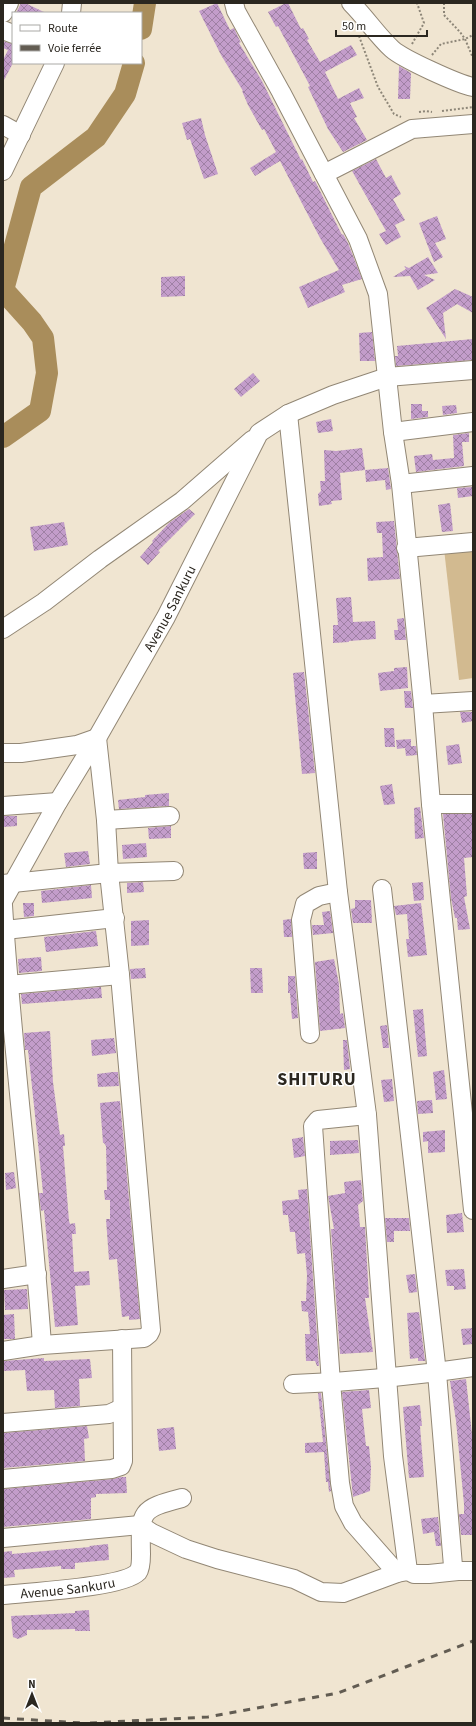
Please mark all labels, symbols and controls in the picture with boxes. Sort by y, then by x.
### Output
legend [12,12,142,64]
scale bar [336,12,427,38]
text: 50 m [342,18,366,35]
text: Route [48,20,78,37]
text: Voie ferrée [48,40,101,57]
street label: Avenue Sankuru [139,562,202,655]
district label: SHITURU [277,1067,357,1092]
street label: Avenue Sankuru [20,1573,117,1604]
north arrow [12,1674,52,1714]
text: N [28,1677,36,1692]

